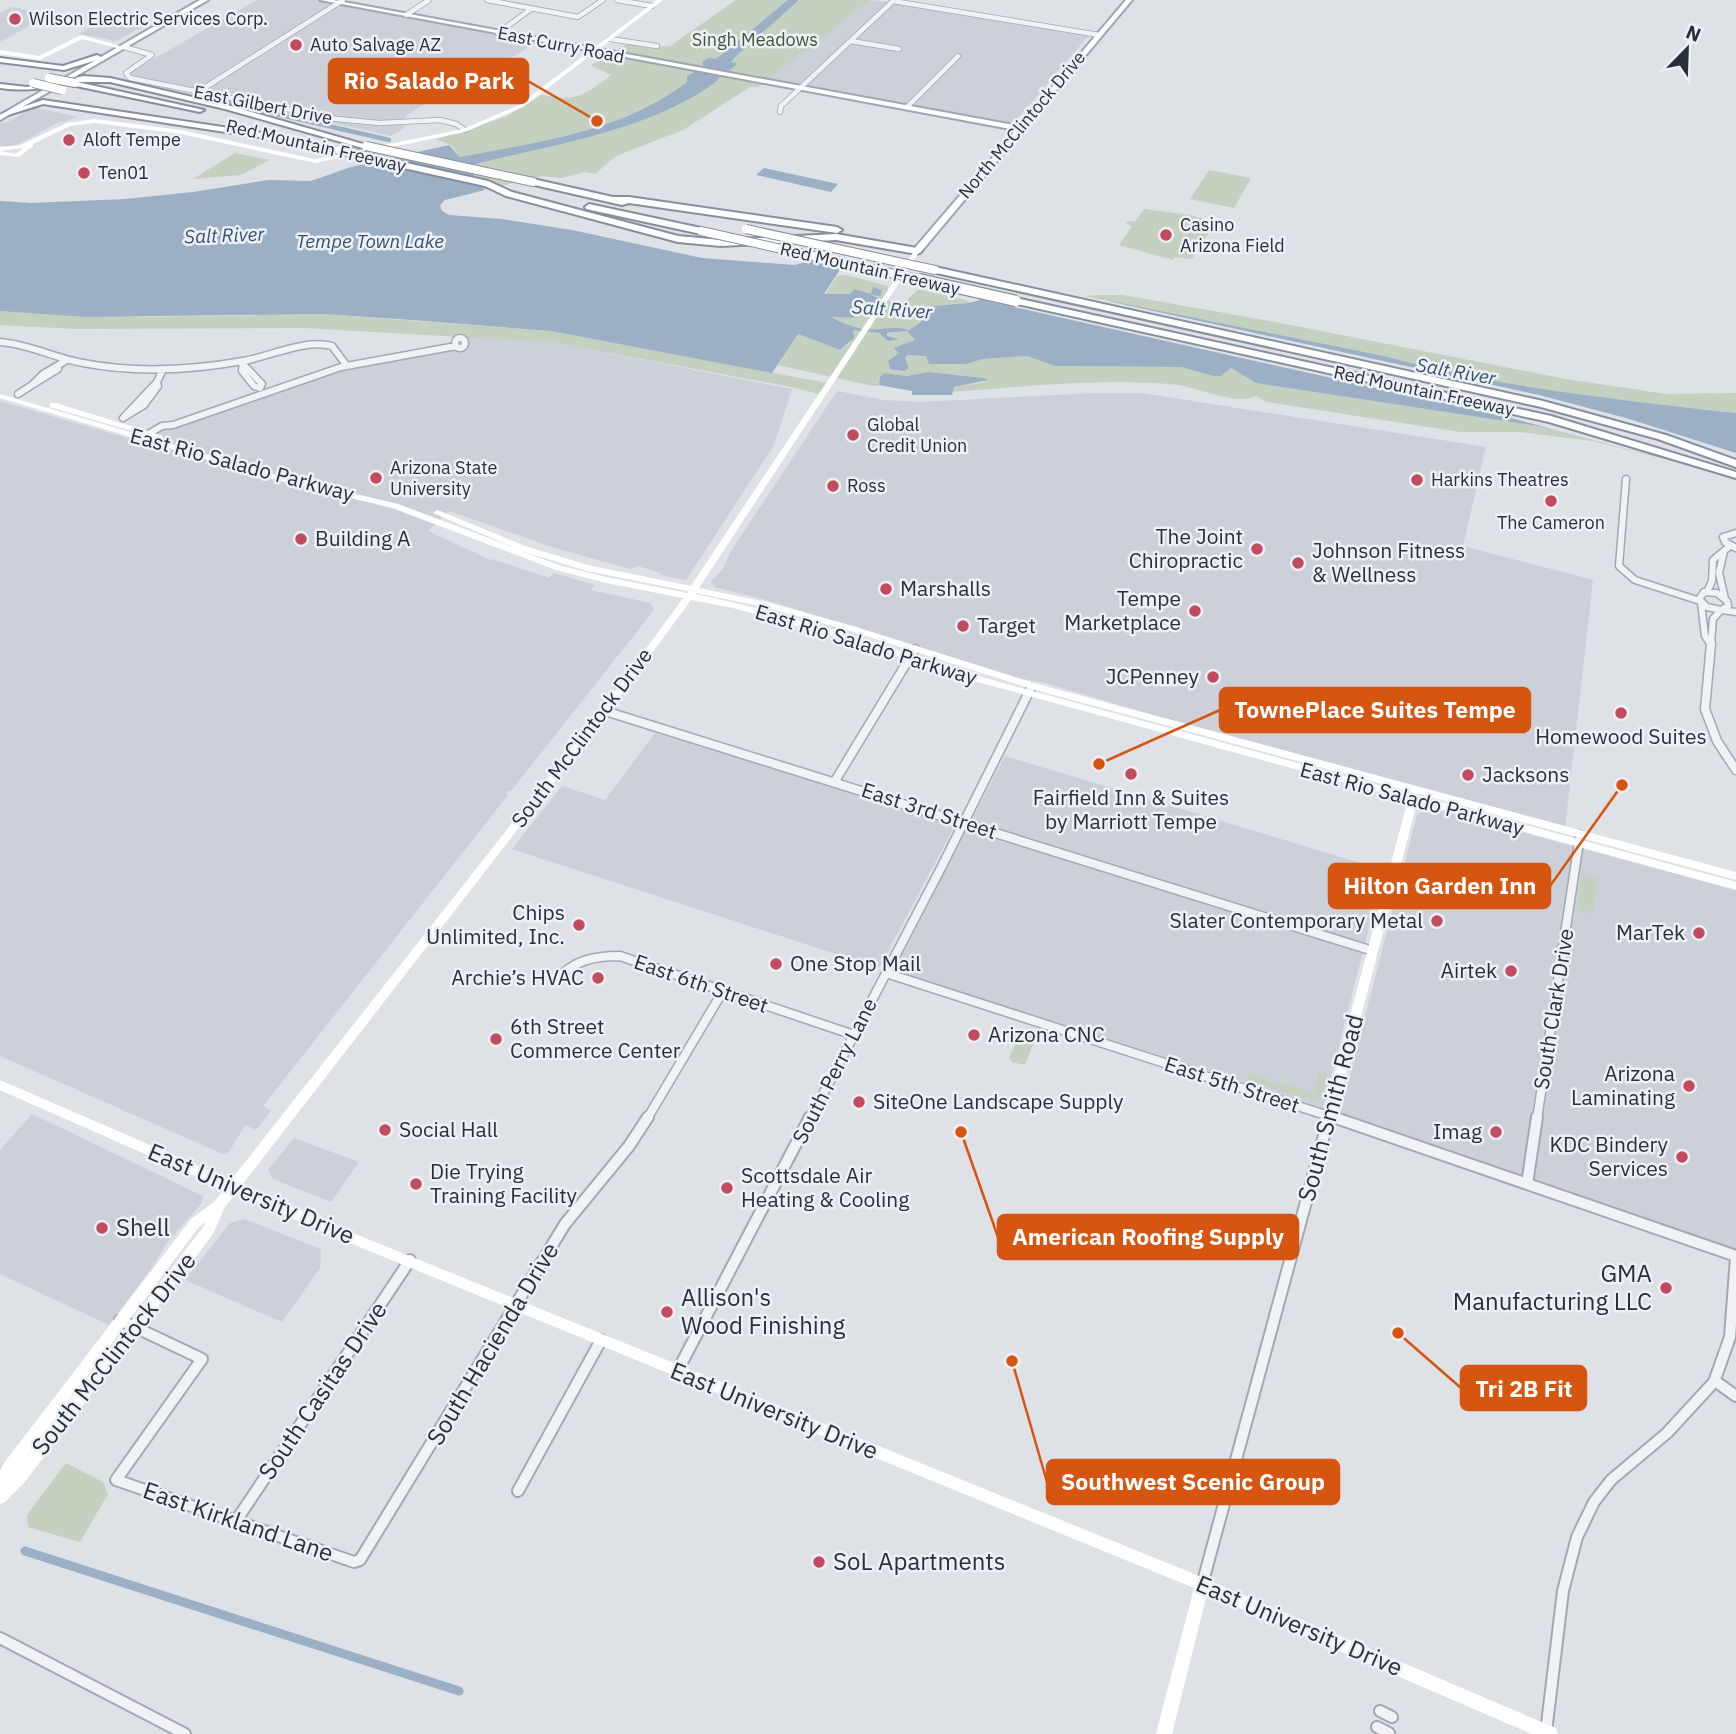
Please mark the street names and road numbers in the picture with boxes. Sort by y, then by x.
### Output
street label: East Curry Road [496,21,626,68]
street label: North McClintock Drive [953,46,1090,203]
street label: East Gilbert Drive [192,80,334,129]
street label: Red Mountain Freeway [224,114,408,177]
street label: Red Mountain Freeway [778,237,962,300]
street label: Red Mountain Freeway [1332,360,1516,421]
street label: East Rio Salado Parkway [127,421,358,508]
street label: East Rio Salado Parkway [752,597,981,691]
street label: South McClintock Drive [504,642,658,833]
street label: East Rio Salado Parkway [1297,755,1528,842]
street label: East 3rd Street [858,775,1001,845]
street label: South Clark Drive [1526,926,1580,1091]
street label: East 6th Street [630,947,772,1019]
street label: South Perry Lane [785,993,883,1148]
street label: South Smith Road [1290,1011,1370,1205]
street label: East 5th Street [1161,1049,1303,1119]
street label: East University Drive [143,1135,360,1251]
street label: South Hacienda Drive [419,1236,565,1451]
street label: South McClintock Drive [24,1245,203,1461]
street label: South Casitas Drive [251,1295,394,1486]
street label: East University Drive [666,1354,883,1466]
street label: East Kirkland Lane [139,1473,338,1569]
street label: East University Drive [1191,1567,1408,1683]

